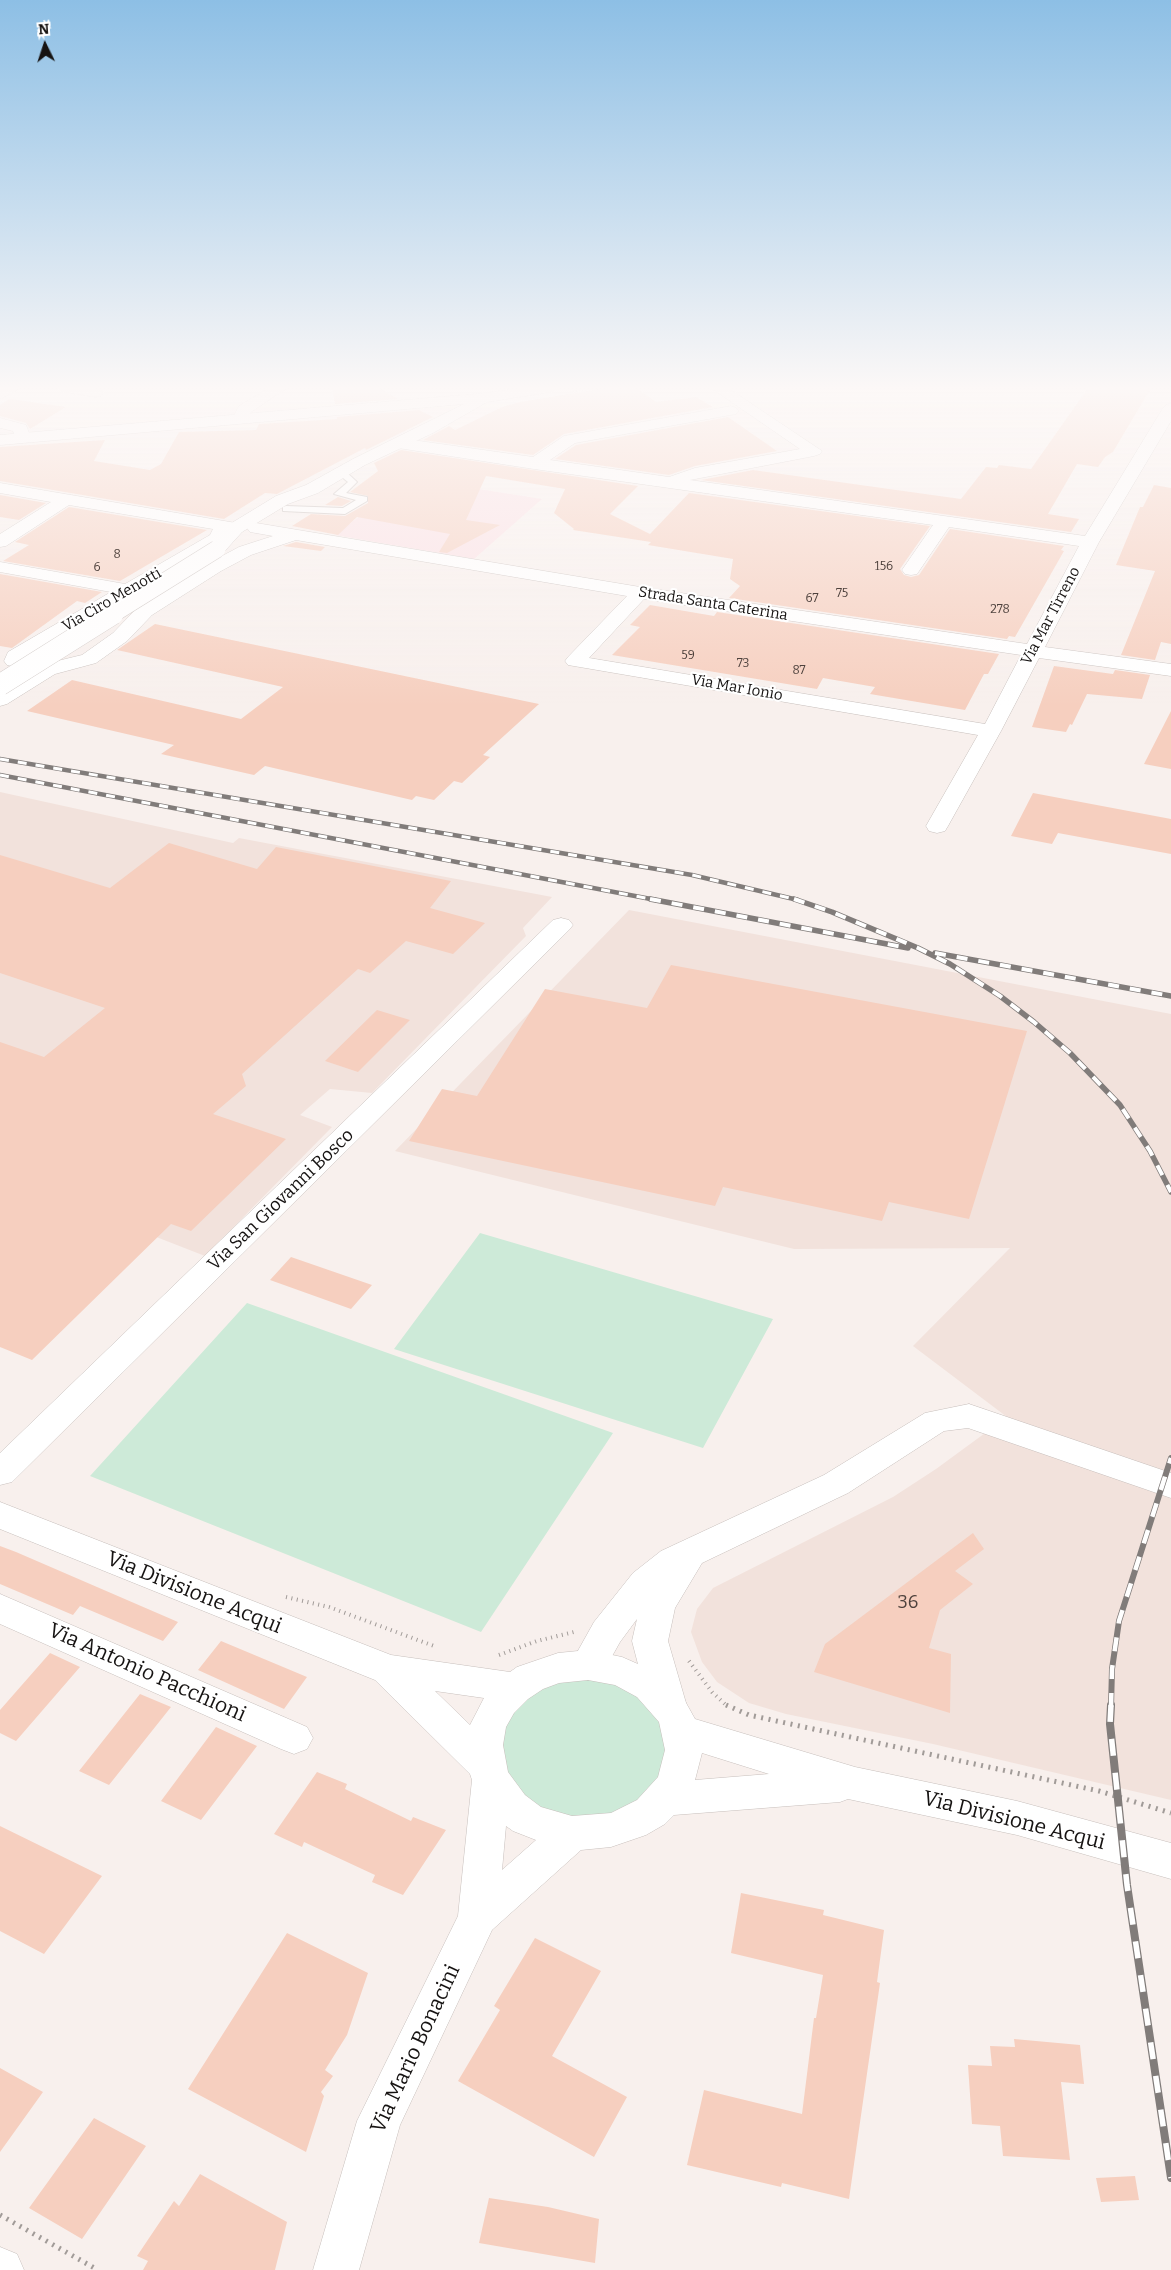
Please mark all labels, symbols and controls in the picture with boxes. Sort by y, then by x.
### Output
north arrow [20,20,70,70]
text: N [38,21,50,38]
house number: 8 [113,548,121,562]
house number: 156 [875,560,893,574]
house number: 6 [93,561,101,575]
street label: Via Ciro Menotti [59,564,165,636]
street label: Via Mar Tirreno [1018,564,1084,668]
street label: Strada Santa Caterina [637,583,789,625]
house number: 75 [836,587,848,601]
house number: 67 [806,592,818,606]
house number: 278 [990,603,1010,617]
house number: 59 [681,649,695,663]
house number: 73 [737,657,749,671]
house number: 87 [792,664,806,678]
street label: Via Mar Ionio [690,671,784,705]
street label: Via San Giovanni Bosco [204,1125,358,1275]
street label: Via Divisione Acqui [103,1546,285,1640]
house number: 36 [898,1592,918,1614]
street label: Via Antonio Pacchioni [44,1618,250,1728]
street label: Via Divisione Acqui [920,1786,1108,1856]
street label: Via Mario Bonacini [366,1961,466,2137]

